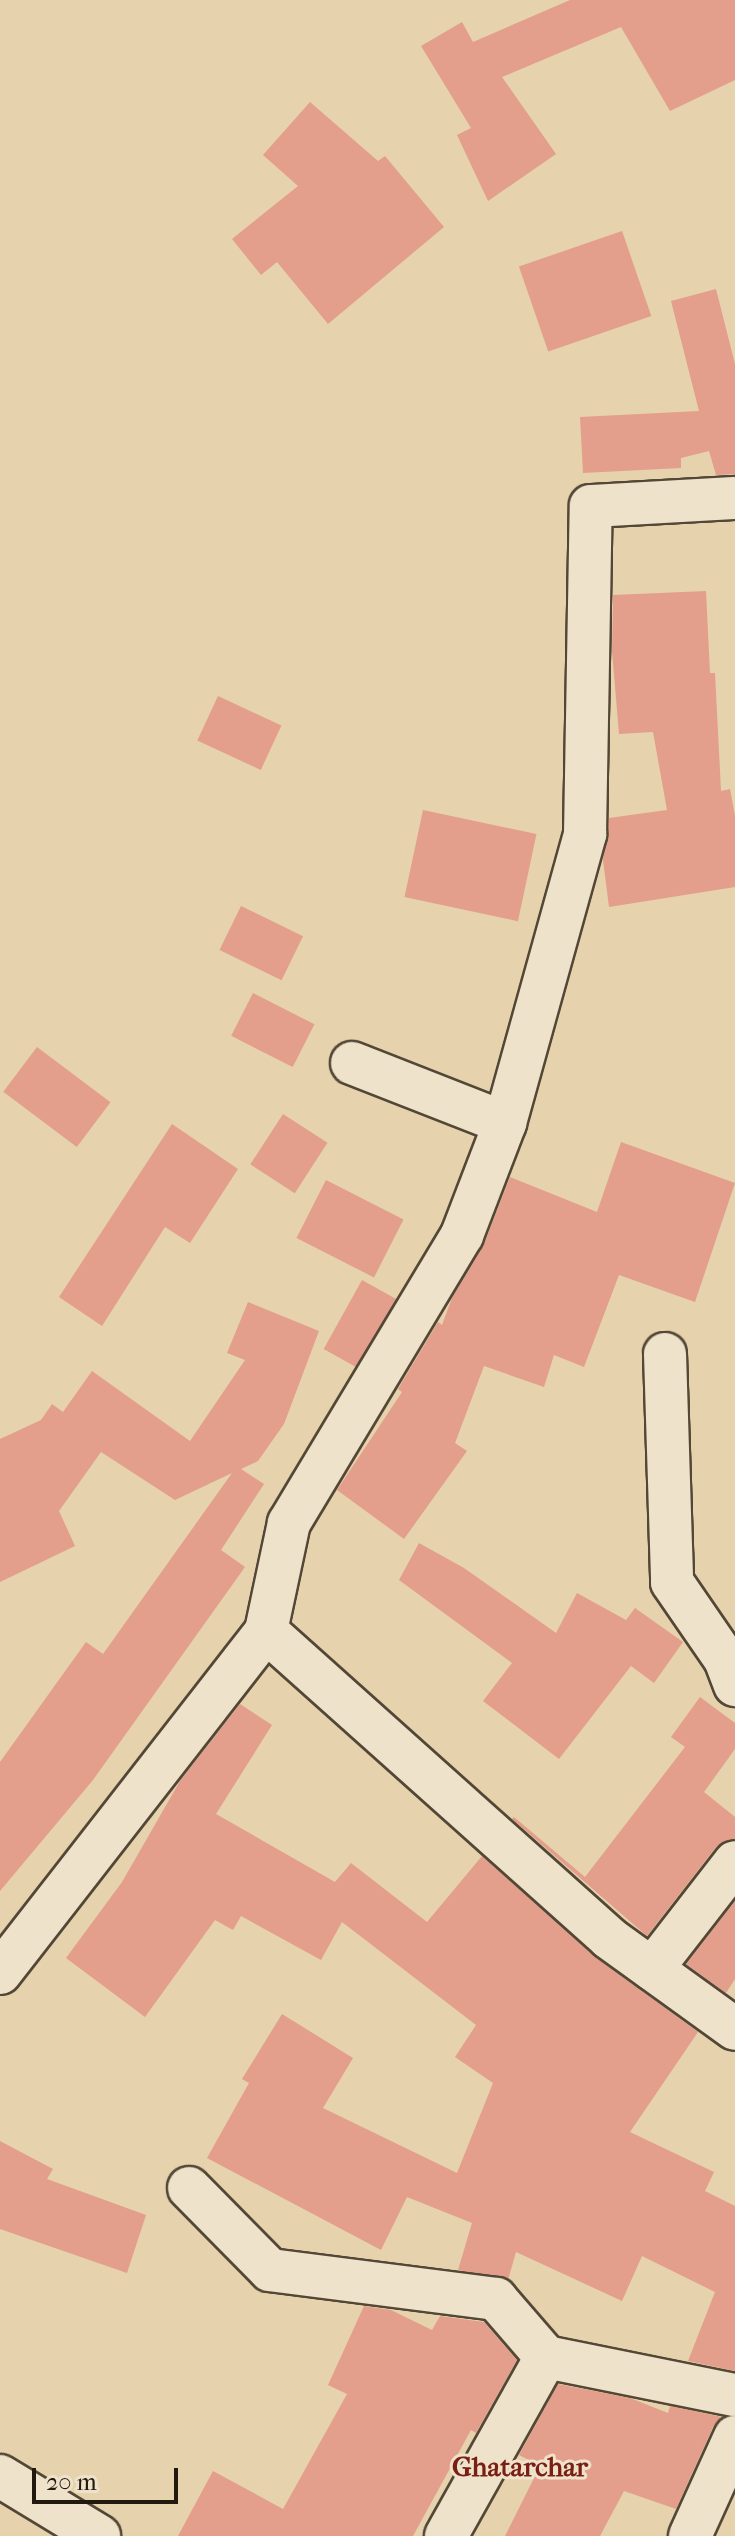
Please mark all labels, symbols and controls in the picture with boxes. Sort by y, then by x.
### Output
district label: Ghatarchar [452,2450,588,2484]
scale bar [36,2452,182,2502]
text: 20 m [46,2468,97,2496]

